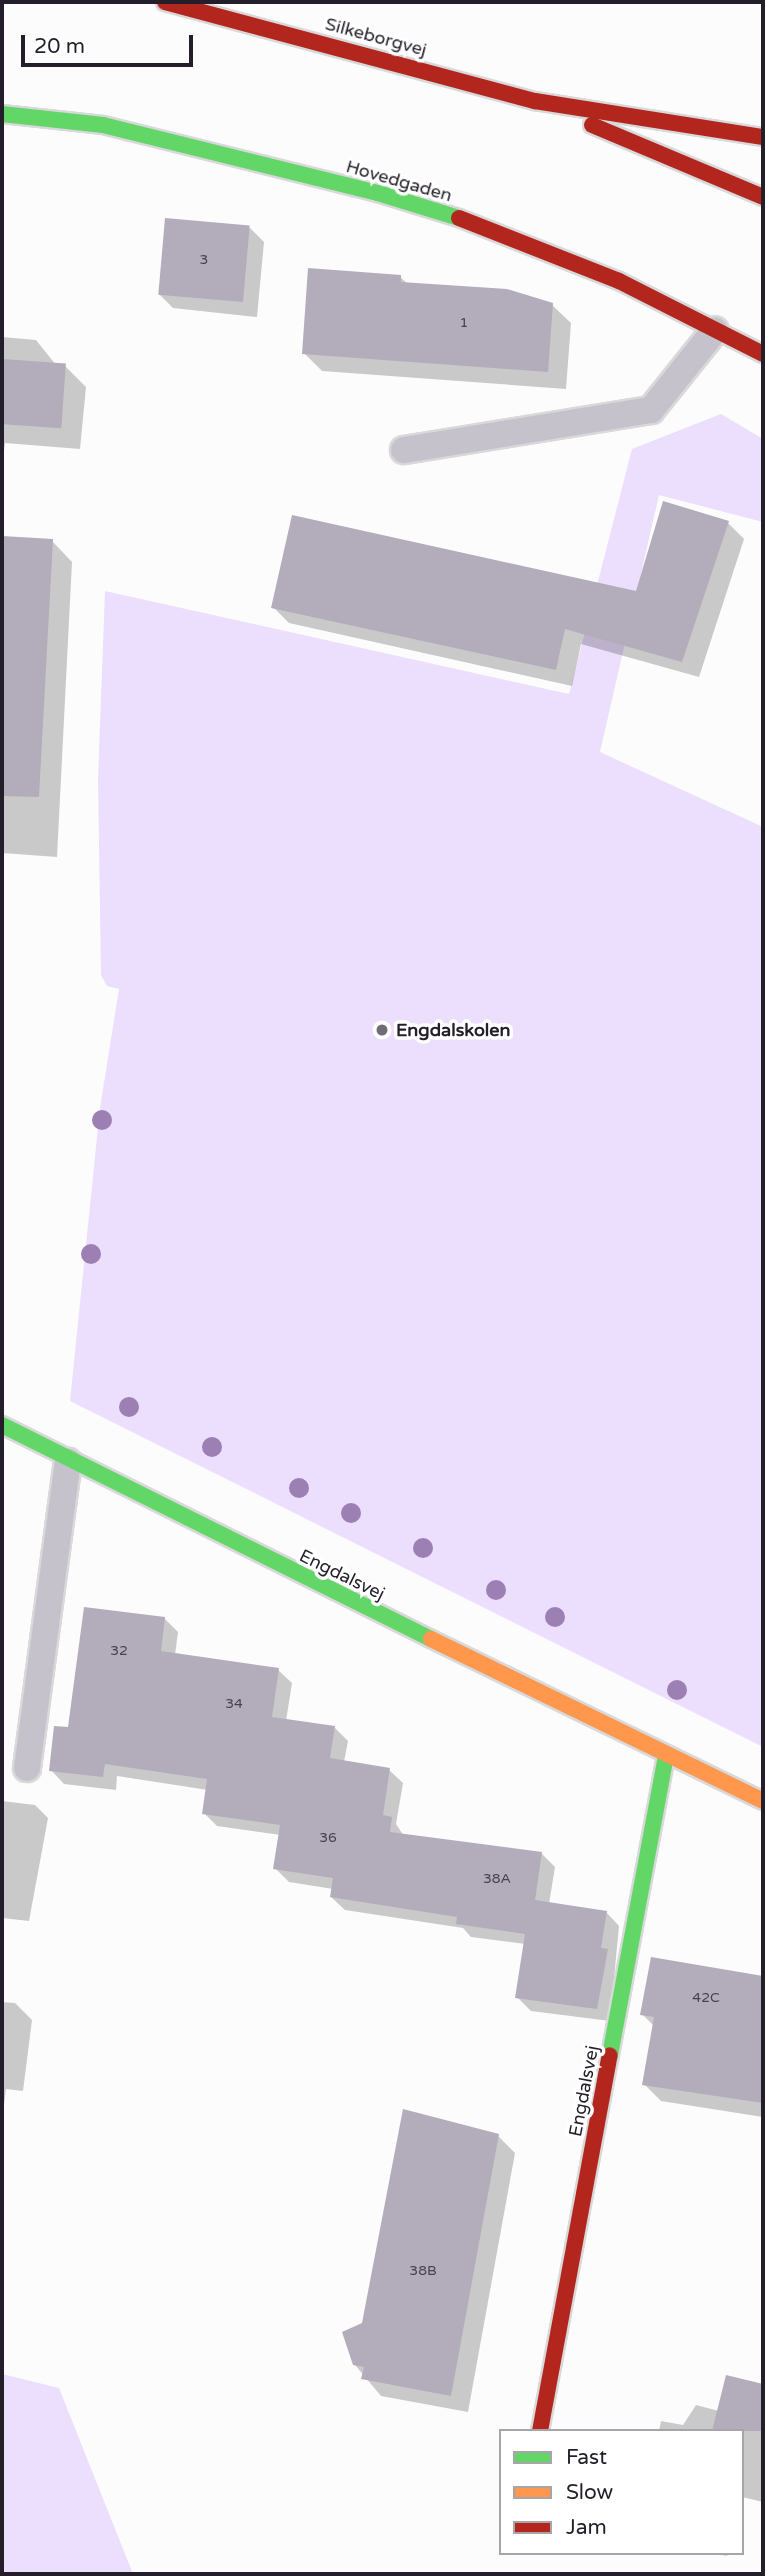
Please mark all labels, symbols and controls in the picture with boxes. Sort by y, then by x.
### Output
street label: Silkeborgvej [323,13,429,61]
scale bar [24,21,196,65]
text: 20 m [34,34,85,59]
street label: Hovedgaden [344,156,454,206]
house number: 3 [200,252,208,268]
house number: 1 [460,315,468,331]
place label: Engdalskolen [396,1019,510,1041]
marker: Engdalskolen [374,1022,390,1038]
street label: Engdalsvej [296,1545,388,1605]
house number: 32 [110,1643,128,1659]
house number: 34 [225,1696,243,1712]
house number: 36 [319,1830,337,1846]
house number: 38A [483,1871,511,1887]
house number: 42C [692,1990,720,2006]
street label: Engdalsvej [565,2044,603,2138]
house number: 38B [409,2263,437,2279]
legend [499,2429,744,2555]
text: Fast [566,2445,607,2470]
text: Slow [566,2480,613,2505]
text: Jam [566,2515,607,2540]

